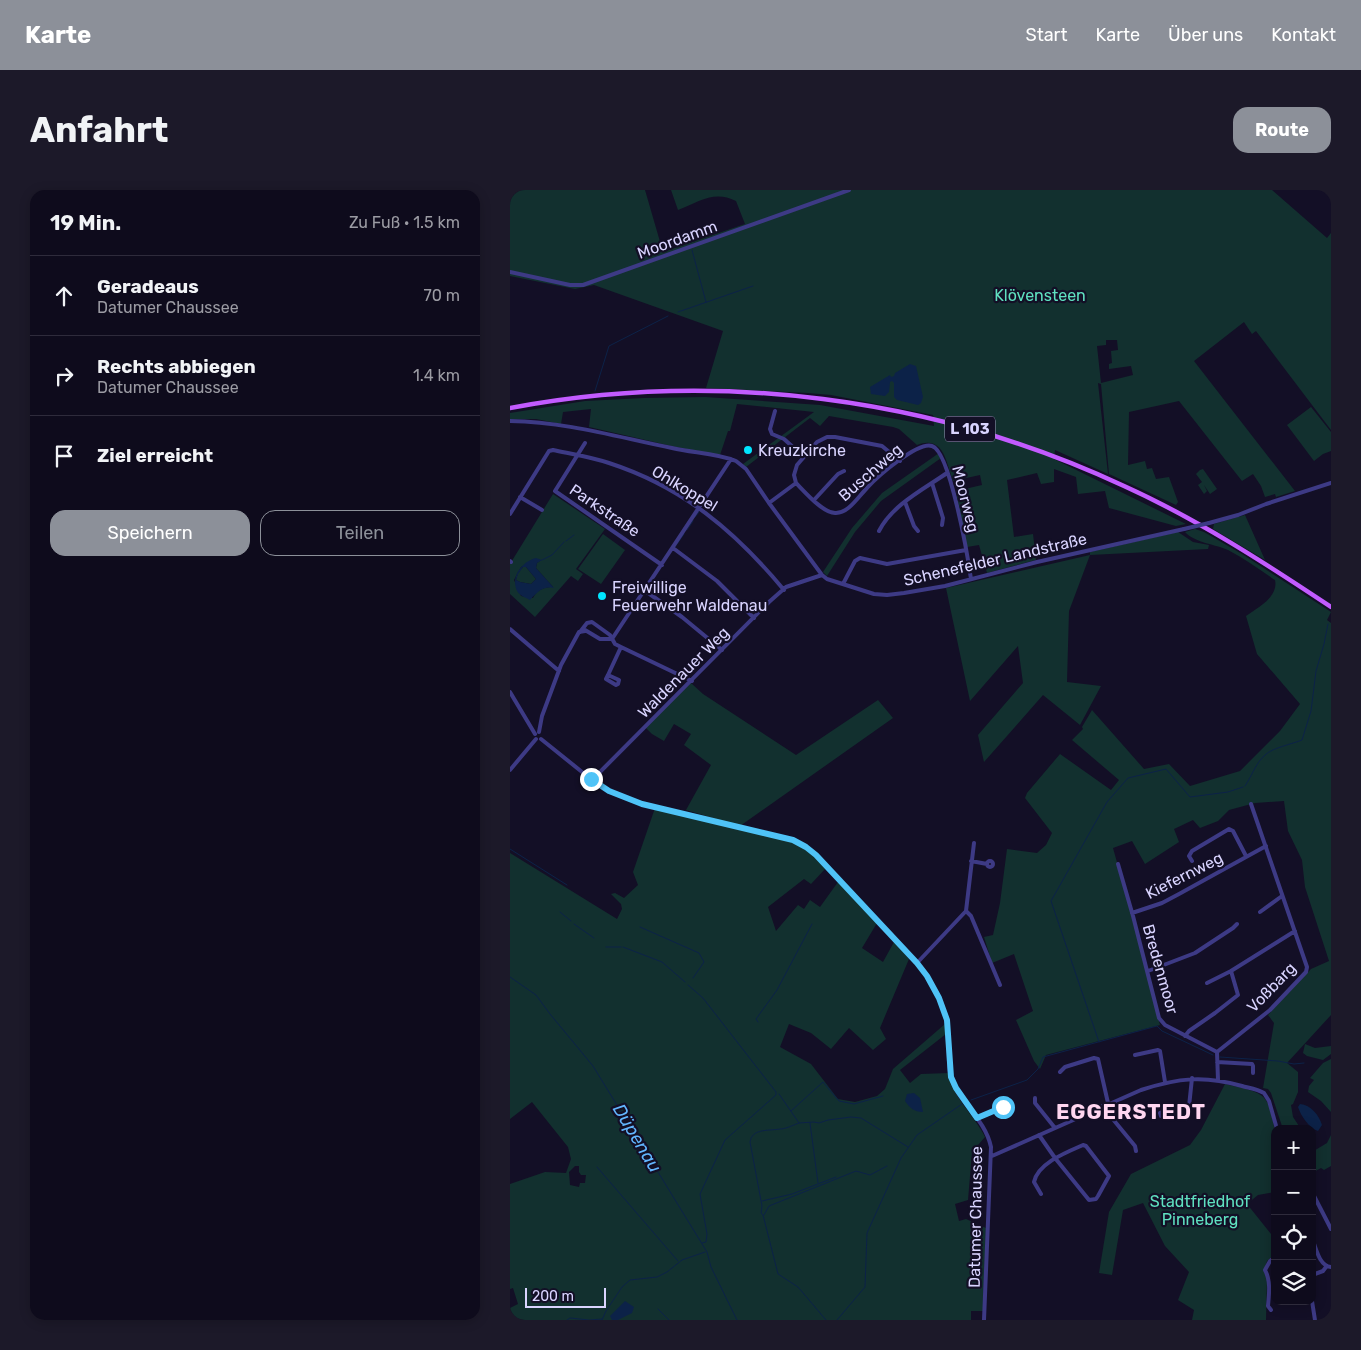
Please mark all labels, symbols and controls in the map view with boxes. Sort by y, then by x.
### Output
text: Karte [25,21,91,49]
text: Start [1025,24,1068,46]
text: Karte [1096,24,1140,46]
text: Über uns [1168,24,1243,46]
text: Kontakt [1271,24,1336,46]
button: Route [1233,107,1331,153]
text: Anfahrt [30,109,168,151]
text: 19 Min. [50,210,121,235]
text: Zu Fuß · 1.5 km [349,213,460,232]
street label: Moordamm [635,216,720,263]
text: Geradeaus [97,275,199,298]
icon: ahead [50,282,78,310]
text: 70 m [423,286,460,305]
park label: Klövensteen [994,286,1086,305]
text: Datumer Chaussee [97,298,239,317]
text: Rechts abbiegen [97,355,256,378]
icon: right [50,362,78,390]
text: 1.4 km [413,366,460,385]
text: Datumer Chaussee [97,378,239,397]
road number: L 103 [945,416,995,442]
street label: Buschweg [835,440,906,505]
place label: Kreuzkirche [758,441,846,460]
icon: arrive [50,442,78,470]
text: Ziel erreicht [97,444,213,467]
marker: Kreuzkirche [742,444,754,456]
street label: Ohlkoppel [648,461,721,515]
street label: Moorweg [948,464,983,535]
street label: Parkstraße [566,480,644,541]
button: Speichern [50,510,250,556]
button: Teilen [260,510,460,556]
street label: Schenefelder Landstraße [902,529,1089,590]
place label: Freiwillige Feuerwehr Waldenau [612,578,767,615]
marker: Freiwillige Feuerwehr Waldenau [596,590,608,602]
street label: Waldenauer Weg [634,623,733,722]
route end [580,768,603,791]
street label: Kiefernweg [1142,848,1226,903]
street label: Bredenmoor [1139,922,1182,1016]
street label: Voßbarg [1243,958,1300,1016]
route start [992,1096,1015,1119]
district label: EGGERSTEDT [1056,1099,1206,1124]
water label: Düpenau [608,1100,666,1176]
map controls [1271,1125,1316,1305]
button: + [1271,1125,1316,1170]
street label: Datumer Chaussee [965,1146,986,1288]
button: − [1271,1170,1316,1215]
park label: Stadtfriedhof Pinneberg [1150,1192,1251,1229]
button: locate [1271,1215,1316,1260]
button: layers [1271,1260,1316,1305]
scale bar [525,1285,606,1308]
text: 200 m [532,1288,574,1305]

